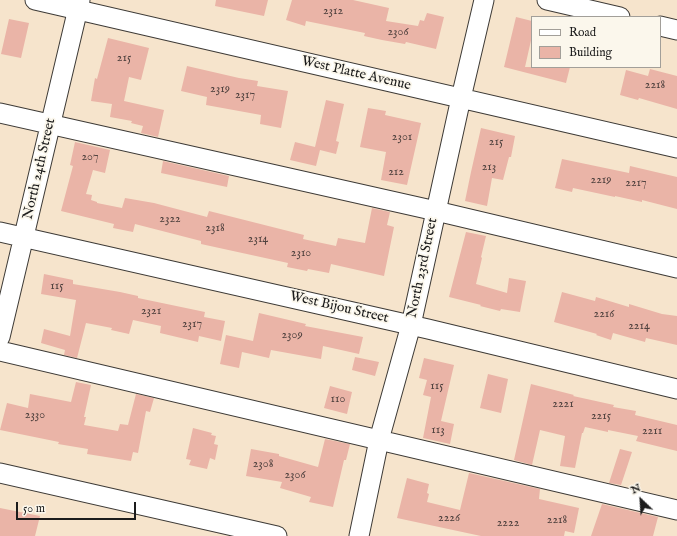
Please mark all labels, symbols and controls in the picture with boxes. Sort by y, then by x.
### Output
house number: 2312 [323,5,343,19]
legend [531,16,661,68]
text: Road [569,25,596,40]
house number: 2306 [387,26,409,40]
text: Building [569,45,612,60]
house number: 215 [117,52,131,66]
street label: West Platte Avenue [300,53,412,95]
house number: 2218 [645,79,665,93]
house number: 2319 [210,83,230,97]
house number: 2317 [235,89,255,103]
street label: North 24th Street [20,117,60,221]
house number: 2301 [392,131,412,145]
house number: 215 [489,136,503,150]
house number: 207 [81,151,99,165]
house number: 213 [482,161,496,175]
house number: 212 [388,166,404,180]
house number: 2219 [591,174,611,188]
house number: 2217 [625,177,647,191]
house number: 2322 [159,213,181,227]
street label: North 23rd Street [404,216,442,320]
house number: 2318 [205,222,225,236]
house number: 2314 [248,233,268,247]
house number: 2310 [291,247,311,261]
house number: 115 [50,280,64,294]
street label: West Bijou Street [288,288,390,328]
house number: 2321 [141,305,161,319]
house number: 2216 [594,308,614,322]
house number: 2317 [182,318,202,332]
house number: 2214 [628,320,650,334]
house number: 2309 [281,329,303,343]
house number: 115 [430,380,444,394]
house number: 110 [331,393,345,407]
house number: 2221 [552,398,574,412]
house number: 2330 [25,409,45,423]
house number: 2215 [591,410,611,424]
house number: 113 [431,424,445,438]
house number: 2211 [642,425,662,439]
house number: 2308 [253,458,273,472]
house number: 2306 [284,469,306,483]
north arrow [621,480,661,520]
text: N [629,481,643,497]
scale bar [18,494,138,520]
text: 50 m [23,501,45,516]
house number: 2226 [438,512,460,526]
house number: 2218 [547,514,567,528]
house number: 2222 [497,517,519,531]

